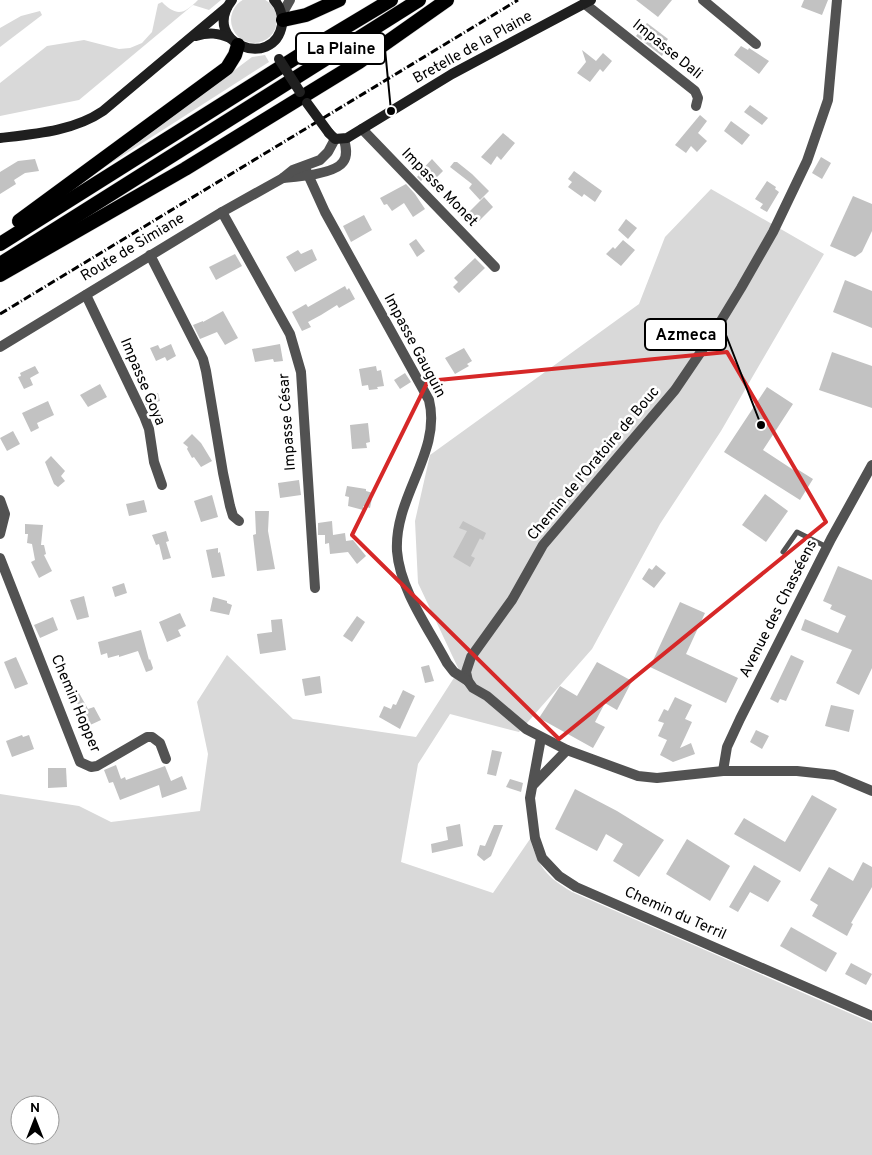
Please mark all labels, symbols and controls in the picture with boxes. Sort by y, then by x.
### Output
street label: Bretelle de la Plaine [410,7,536,89]
street label: Impasse Dali [628,16,706,84]
callout: La Plaine [296,33,385,64]
text: La Plaine [307,40,375,60]
street label: Impasse Monet [397,145,481,231]
street label: Route de Simiane [78,210,188,286]
street label: Impasse Gauguin [379,291,449,401]
callout: Azmeca [645,319,726,350]
text: Azmeca [656,326,716,346]
street label: Impasse Goya [115,335,169,429]
street label: Impasse César [275,372,301,471]
street label: Chemin de l'Oratoire de Bouc [524,383,664,545]
street label: Avenue des Chasséens [736,537,822,681]
street label: Chemin Hopper [46,652,104,756]
street label: Chemin du Terril [621,883,729,945]
north arrow [10,1095,60,1145]
text: N [30,1100,40,1117]

